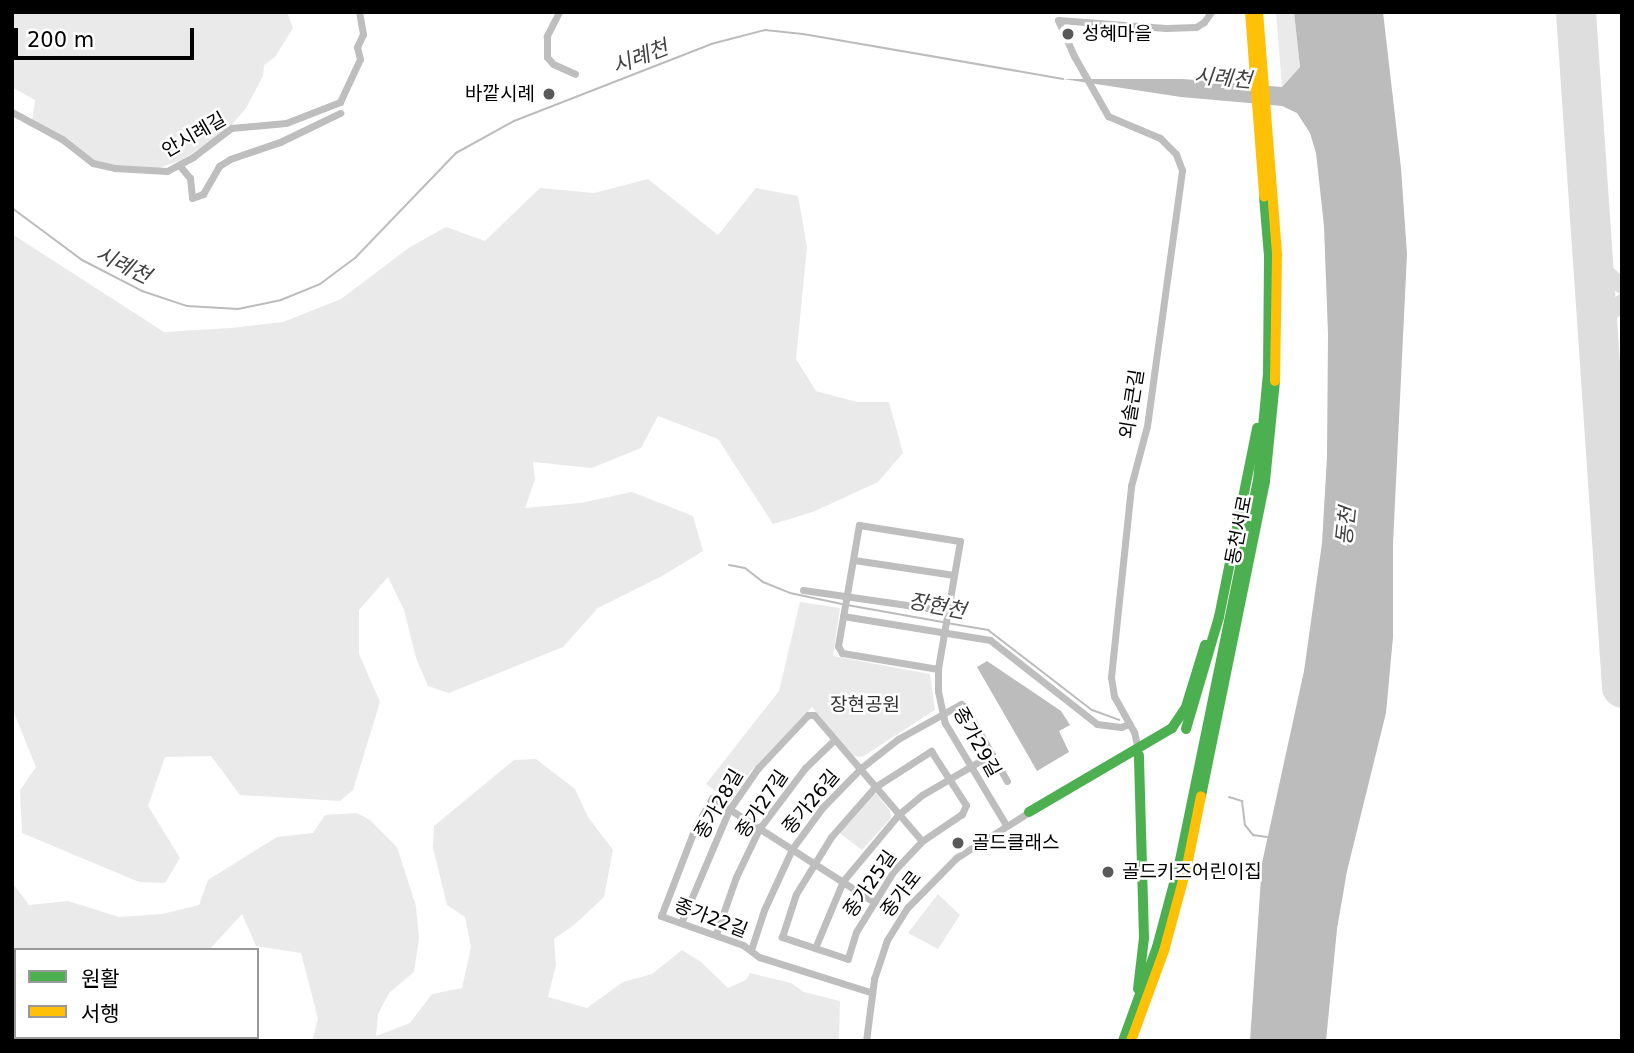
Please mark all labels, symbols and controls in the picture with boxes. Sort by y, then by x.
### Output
scale bar [18,14,198,58]
place label: 성혜마을 [1082,23,1152,45]
marker: 성혜마을 [1060,26,1076,42]
text: 200 m [27,28,94,52]
water label: 시례천 [608,35,672,79]
water label: 시례천 [1193,63,1253,93]
place label: 바깥시례 [465,83,535,105]
marker: 바깥시례 [541,86,557,102]
street label: 안시례길 [158,108,230,162]
water label: 시례천 [91,241,155,289]
street label: 외솔큰길 [1115,368,1149,440]
street label: 동천서로 [1221,494,1257,566]
water label: 동천 [1331,505,1361,547]
water label: 장현천 [906,588,968,624]
park label: 장현공원 [830,694,900,716]
street label: 종가29길 [948,703,1006,781]
street label: 종가28길 [690,765,748,843]
street label: 종가26길 [778,765,844,839]
street label: 종가27길 [731,766,793,842]
place label: 골드클래스 [972,832,1059,854]
marker: 골드클래스 [950,835,966,851]
street label: 종가25길 [839,846,901,922]
place label: 골드키즈어린이집 [1122,861,1262,883]
marker: 골드키즈어린이집 [1100,864,1116,880]
street label: 종가로 [876,866,926,922]
street label: 종가22길 [671,894,751,942]
legend [14,948,259,1039]
text: 원활 [81,967,120,991]
text: 서행 [81,1002,120,1026]

